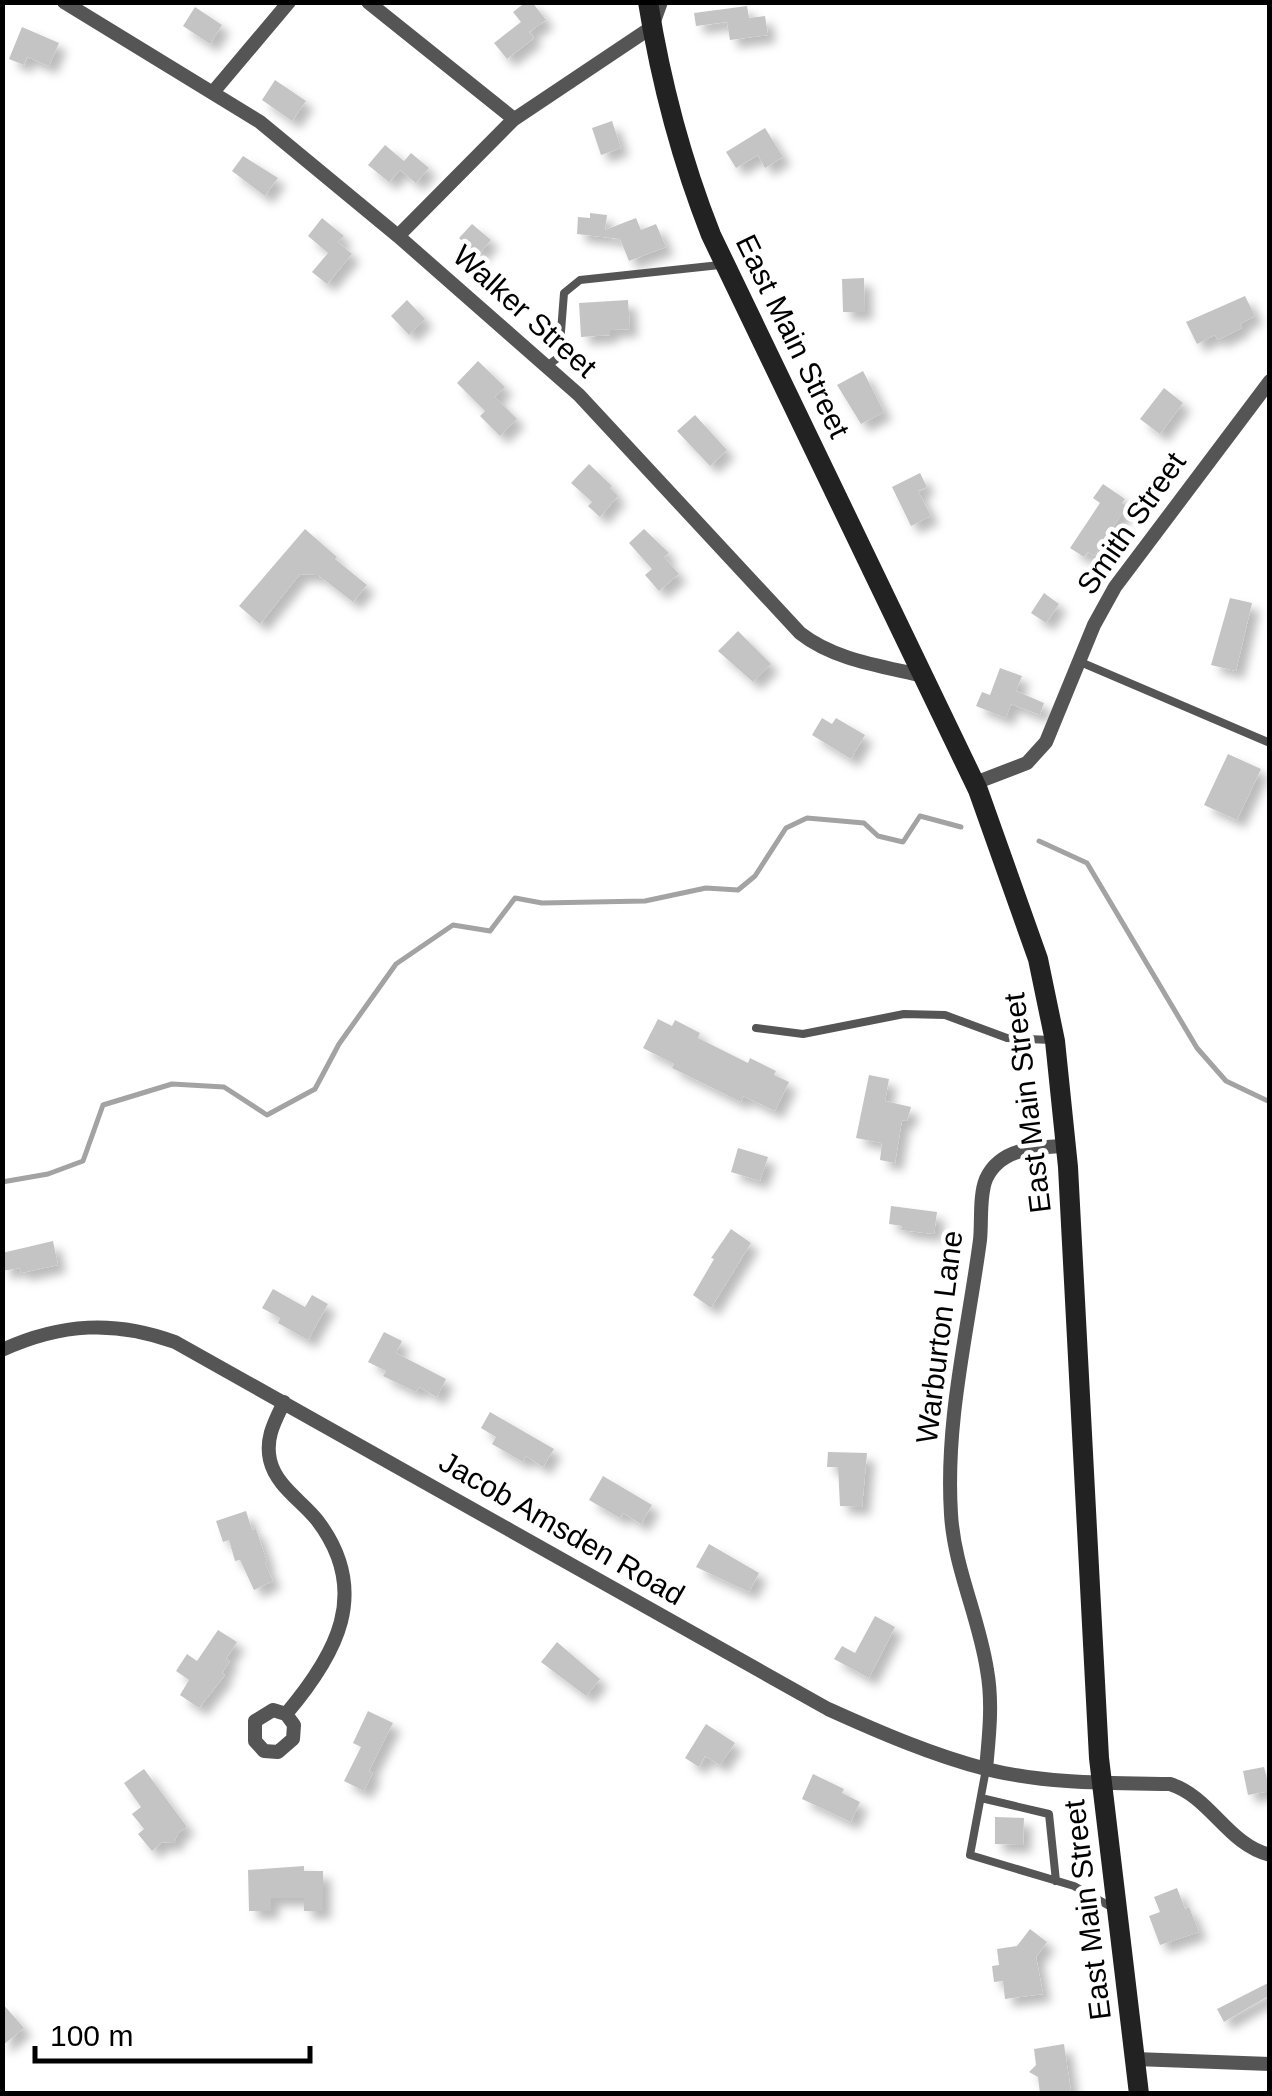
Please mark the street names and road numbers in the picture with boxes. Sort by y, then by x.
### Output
street label: East Main Street [730,229,857,443]
street label: Walker Street [447,238,604,384]
street label: Smith Street [1070,445,1192,600]
street label: East Main Street [997,990,1057,1215]
street label: Warburton Lane [910,1229,968,1445]
street label: Jacob Amsden Road [434,1444,690,1612]
street label: East Main Street [1057,1797,1117,2022]

